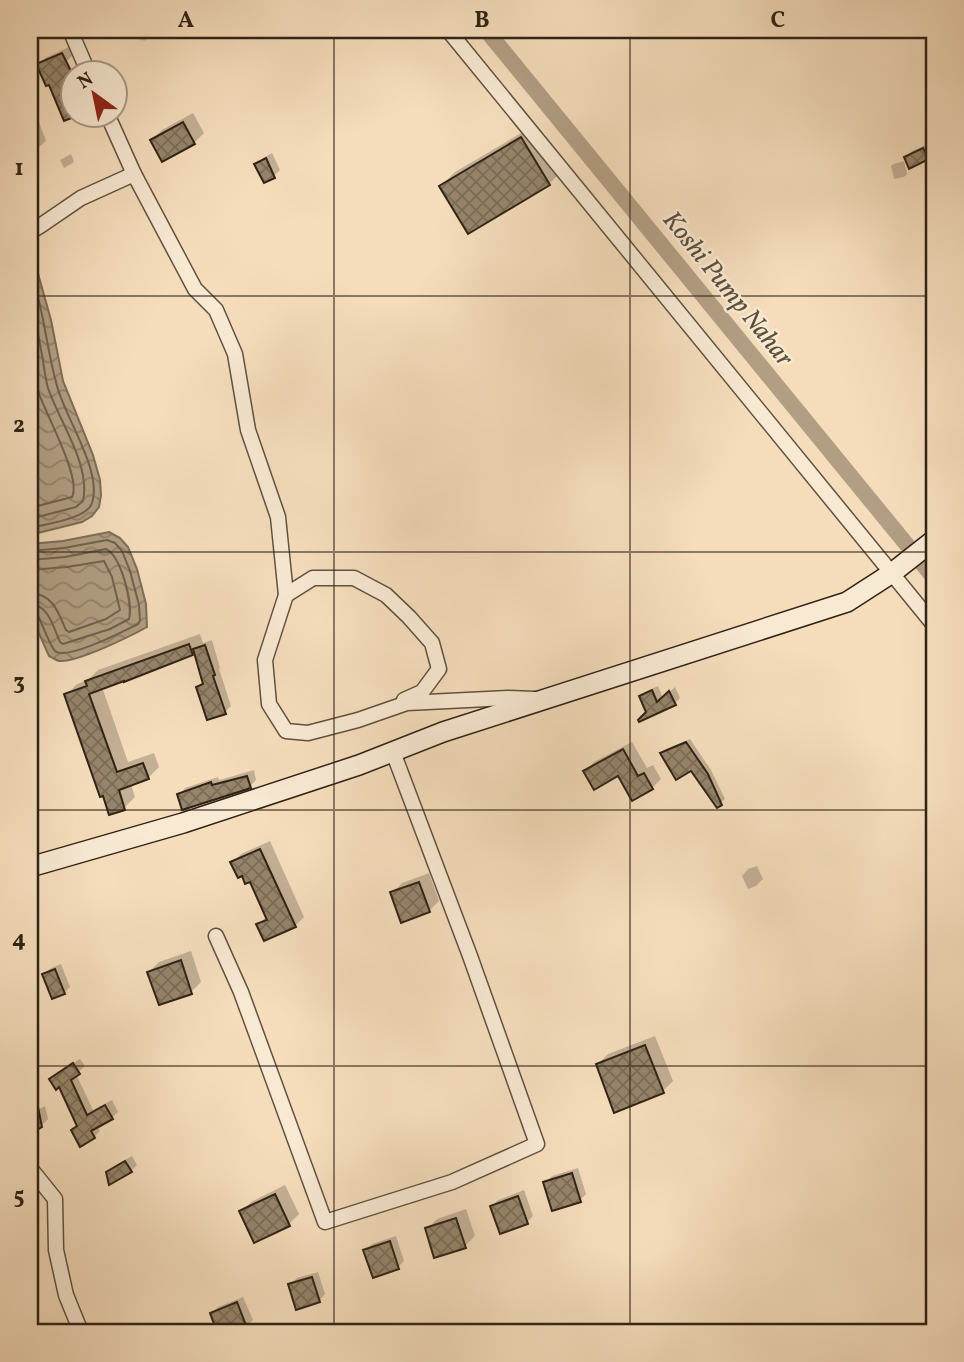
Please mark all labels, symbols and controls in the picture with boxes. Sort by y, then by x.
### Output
text: A [178,5,194,37]
text: B [474,5,490,37]
text: C [771,5,785,37]
north arrow [60,60,130,130]
text: N [73,67,99,96]
text: 1 [14,153,24,185]
water label: Koshi Pump Nahar [653,204,802,375]
text: 2 [13,410,25,442]
text: 3 [13,667,25,699]
text: 4 [12,924,26,956]
text: 5 [13,1181,25,1213]

